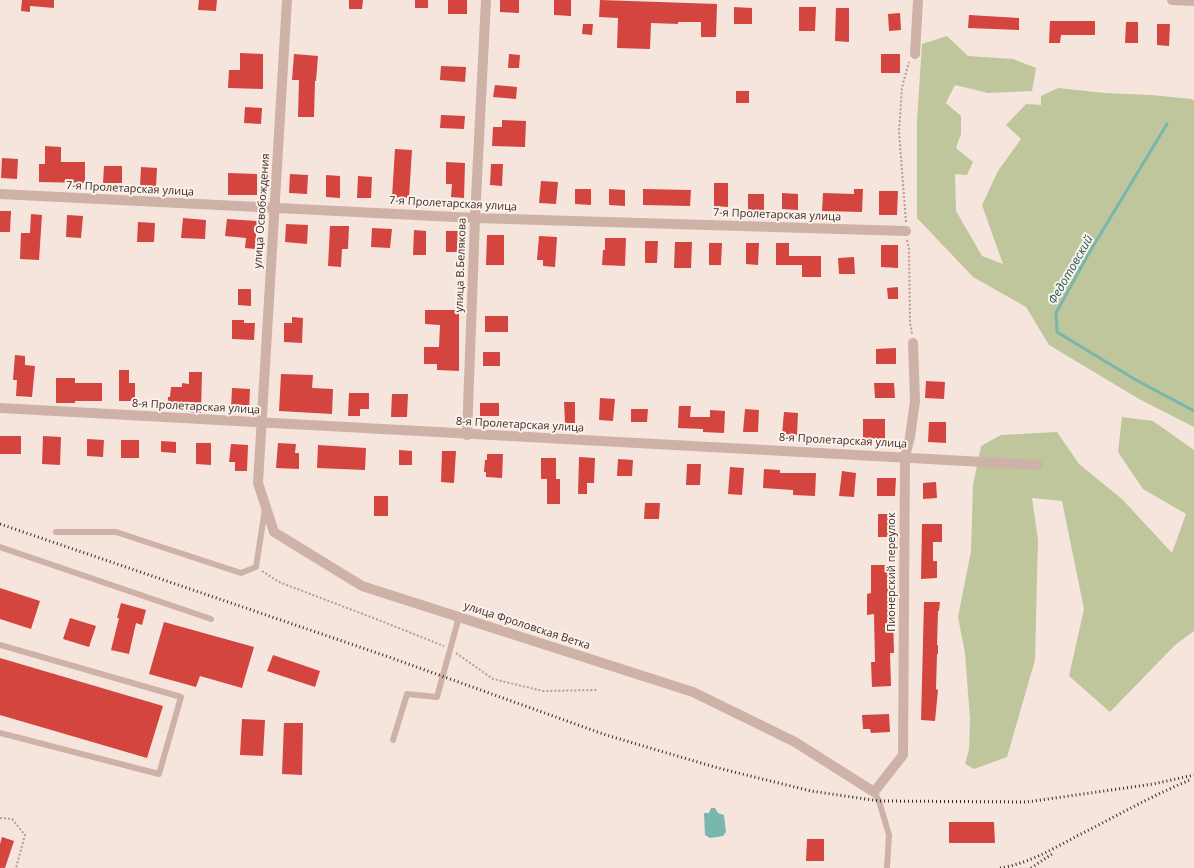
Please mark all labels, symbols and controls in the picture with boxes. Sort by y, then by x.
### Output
street label: улица Освобождения [251,153,273,269]
street label: 7-я Пролетарская улица [66,179,194,199]
street label: 7-я Пролетарская улица [389,194,517,214]
street label: 7-я Пролетарская улица [713,206,841,224]
street label: улица В.Белякова [453,217,469,313]
water label: Федотовский [1045,233,1097,307]
street label: 8-я Пролетарская улица [132,397,260,417]
street label: 8-я Пролетарская улица [456,415,584,435]
street label: 8-я Пролетарская улица [779,431,907,451]
street label: Пионерский переулок [885,512,899,632]
street label: улица Фроловская Ветка [462,599,592,653]

